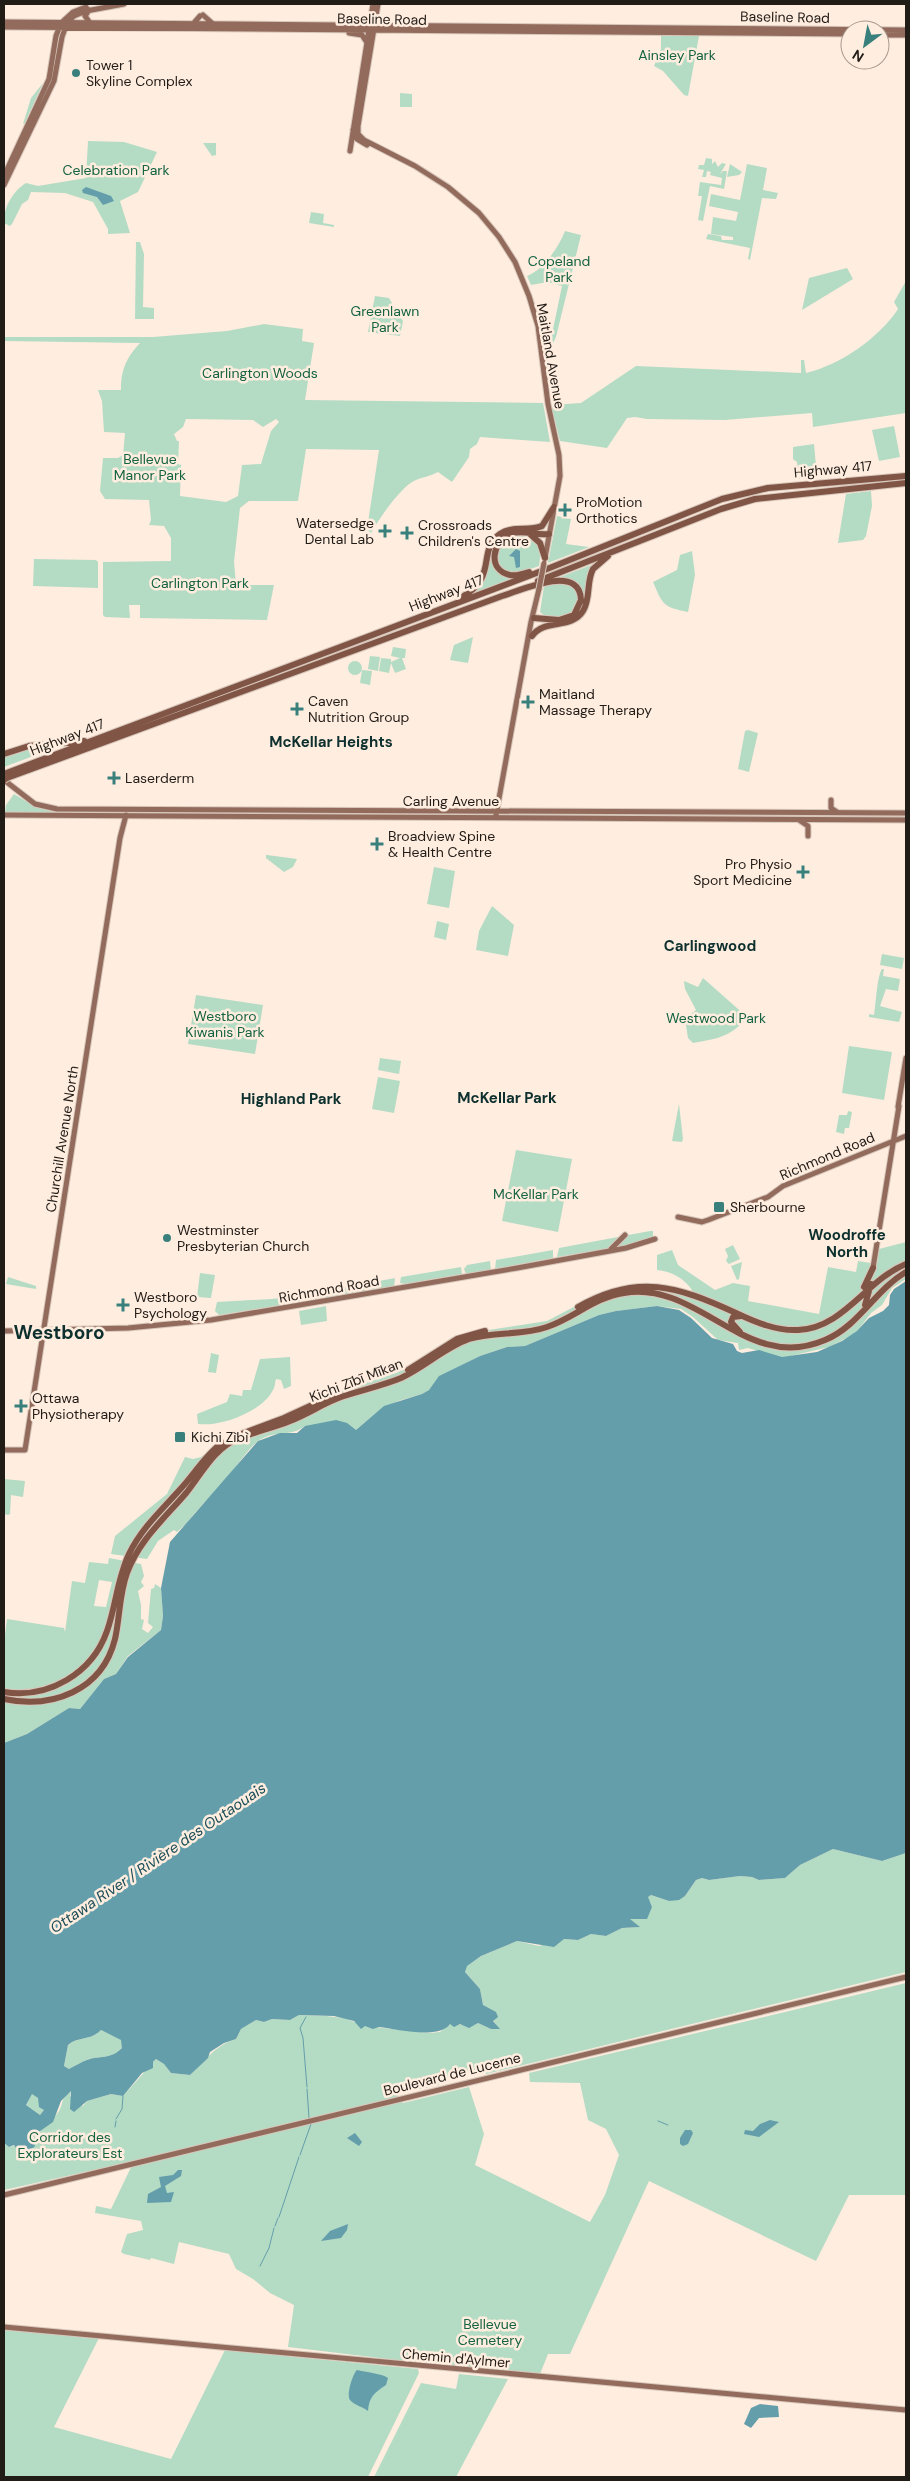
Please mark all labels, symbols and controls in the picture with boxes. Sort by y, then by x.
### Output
street label: Baseline Road [740,7,830,27]
street label: Baseline Road [337,9,427,29]
north arrow [840,20,890,70]
park label: Ainsley Park [638,46,716,64]
text: N [849,46,867,66]
place label: Tower 1 Skyline Complex [86,56,192,90]
marker: Tower 1 Skyline Complex [70,67,82,79]
park label: Celebration Park [63,161,170,179]
park label: Copeland Park [528,252,590,286]
park label: Greenlawn Park [351,302,419,336]
street label: Maitland Avenue [533,302,569,410]
park label: Carlington Woods [202,364,318,382]
park label: Bellevue Manor Park [114,450,186,484]
street label: Highway 417 [793,457,873,481]
place label: ProMotion Orthotics [576,493,642,527]
marker: ProMotion Orthotics [558,503,572,517]
place label: Watersedge Dental Lab [296,514,374,548]
place label: Crossroads Children's Centre [418,516,529,550]
marker: Watersedge Dental Lab [378,524,392,538]
marker: Crossroads Children's Centre [400,526,414,540]
street label: Highway 417 [406,571,486,615]
park label: Carlington Park [151,574,249,592]
place label: Maitland Massage Therapy [539,685,652,719]
place label: Caven Nutrition Group [308,692,409,726]
marker: Maitland Massage Therapy [521,695,535,709]
marker: Caven Nutrition Group [290,702,304,716]
street label: Highway 417 [27,715,107,759]
district label: McKellar Heights [269,732,393,752]
place label: Laserderm [125,769,194,787]
marker: Laserderm [107,771,121,785]
street label: Carling Avenue [403,792,499,810]
place label: Broadview Spine & Health Centre [388,827,495,861]
marker: Broadview Spine & Health Centre [370,837,384,851]
place label: Pro Physio Sport Medicine [693,855,792,889]
marker: Pro Physio Sport Medicine [796,865,810,879]
district label: Carlingwood [664,936,756,956]
park label: Westboro Kiwanis Park [185,1007,265,1041]
park label: Westwood Park [666,1009,766,1027]
street label: Churchill Avenue North [42,1064,82,1214]
district label: McKellar Park [457,1088,557,1108]
district label: Highland Park [241,1089,342,1109]
street label: Richmond Road [777,1128,877,1184]
park label: McKellar Park [493,1185,579,1203]
place label: Sherbourne [730,1198,806,1216]
marker: Sherbourne [712,1200,726,1214]
place label: Westminster Presbyterian Church [177,1221,309,1255]
district label: Woodroffe North [808,1225,886,1262]
marker: Westminster Presbyterian Church [161,1232,173,1244]
street label: Richmond Road [277,1271,381,1307]
place label: Westboro Psychology [134,1288,207,1322]
marker: Westboro Psychology [116,1298,130,1312]
district label: Westboro [13,1320,105,1345]
street label: Kichi Zībī Mīkan [307,1354,405,1406]
place label: Ottawa Physiotherapy [32,1389,124,1423]
marker: Ottawa Physiotherapy [14,1399,28,1413]
place label: Kichi Zìbì [191,1428,249,1446]
marker: Kichi Zìbì [173,1430,187,1444]
water label: Ottawa River / Rivière des Outaouais [46,1778,270,1938]
street label: Boulevard de Lucerne [382,2048,522,2100]
park label: Corridor des Explorateurs Est [18,2128,122,2162]
park label: Bellevue Cemetery [458,2315,522,2349]
street label: Chemin d'Aylmer [401,2344,511,2372]

